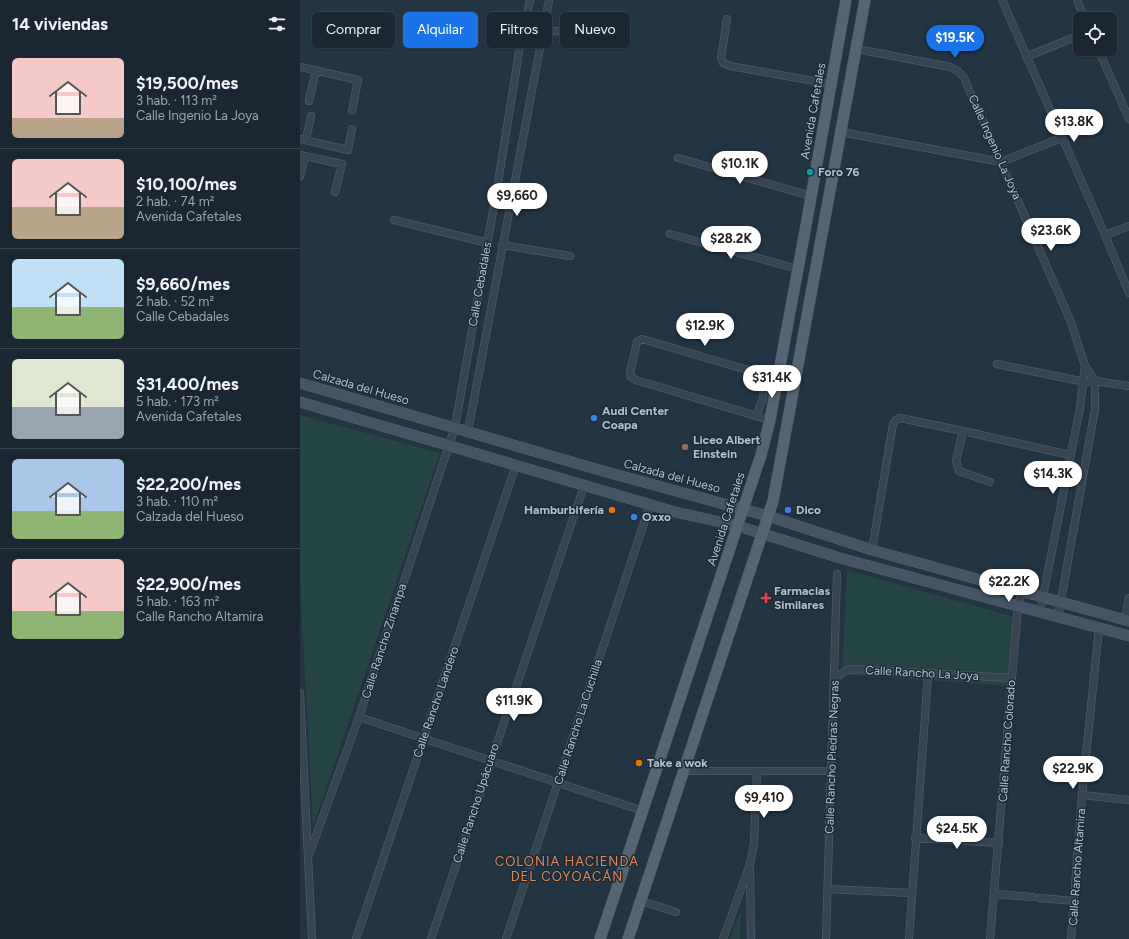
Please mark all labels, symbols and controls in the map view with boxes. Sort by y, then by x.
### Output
chip: Comprar [312,12,395,48]
chip: Alquilar [403,12,478,48]
chip: Filtros [486,12,552,48]
chip: Nuevo [560,12,630,48]
map controls [1073,12,1117,56]
button: locate [1073,12,1117,56]
icon: filters [266,13,288,35]
text: 14 viviendas [12,14,108,34]
pin: $19.5K [922,25,988,59]
text: $19.5K [935,30,975,45]
street label: Avenida Cafetales [798,61,828,160]
text: $19,500/mes [136,73,238,93]
icon: home [44,74,92,122]
street label: Calle Ingenio La Joya [966,92,1024,202]
text: 3 hab. · 113 m² [136,93,217,108]
text: Calle Ingenio La Joya [136,108,259,123]
pin: $13.8K [1041,109,1107,143]
text: $13.8K [1054,114,1094,129]
pin: $10.1K [707,151,773,185]
text: $10.1K [721,156,759,171]
place label: Foro 76 [818,165,860,179]
marker: Foro 76 [805,167,815,177]
text: $10,100/mes [136,174,237,194]
icon: home [44,175,92,223]
pin: $9,660 [484,183,550,217]
text: $9,660 [496,188,538,203]
text: 2 hab. · 74 m² [136,194,214,209]
text: Avenida Cafetales [136,209,241,224]
pin: $23.6K [1018,218,1084,252]
text: $23.6K [1030,223,1072,238]
pin: $28.2K [698,226,764,260]
text: $28.2K [710,231,752,246]
street label: Calle Cebadales [466,240,494,328]
text: $9,660/mes [136,274,230,294]
icon: home [44,275,92,323]
text: 2 hab. · 52 m² [136,294,214,309]
text: Calle Cebadales [136,309,229,324]
pin: $12.9K [672,313,738,347]
text: $12.9K [685,318,725,333]
pin: $31.4K [739,365,805,399]
street label: Calzada del Hueso [311,367,411,407]
text: $31.4K [752,370,792,385]
text: $31,400/mes [136,374,239,394]
icon: home [44,375,92,423]
text: 5 hab. · 173 m² [136,394,219,409]
place label: Audi Center Coapa [602,404,669,432]
text: Avenida Cafetales [136,409,241,424]
marker: Audi Center Coapa [589,413,599,423]
place label: Liceo Albert Einstein [693,433,760,461]
marker: Liceo Albert Einstein [680,442,690,452]
street label: Calzada del Hueso [622,456,722,496]
pin: $14.3K [1020,461,1086,495]
text: $14.3K [1033,466,1073,481]
street label: Avenida Cafetales [704,470,748,567]
text: $22,200/mes [136,474,241,494]
icon: home [44,475,92,523]
text: 3 hab. · 110 m² [136,494,218,509]
place label: Hamburbifería [524,503,604,517]
place label: Dico [796,503,821,517]
marker: Hamburbifería [607,505,617,515]
marker: Dico [783,505,793,515]
text: Calzada del Hueso [136,509,244,524]
place label: Oxxo [642,510,671,524]
marker: Oxxo [629,512,639,522]
pin: $22.2K [976,569,1042,603]
text: $22,900/mes [136,574,241,594]
text: $22.2K [988,574,1030,589]
icon: home [44,575,92,623]
street label: Calle Rancho Zinampa [359,582,409,700]
place label: Farmacias Similares [774,584,830,612]
marker: Farmacias Similares [761,593,771,603]
text: 5 hab. · 163 m² [136,594,219,609]
text: Calle Rancho Altamira [136,609,263,624]
street label: Calle Rancho Landero [410,645,462,759]
street label: Calle Rancho La Cuchilla [551,658,605,786]
street label: Calle Rancho La Joya [865,663,979,683]
street label: Calle Rancho Colorado [996,679,1018,803]
street label: Calle Rancho Piedras Negras [822,680,842,834]
pin: $11.9K [481,688,547,722]
text: $11.9K [495,693,533,708]
street label: Calle Rancho Upácuaro [450,741,502,865]
place label: Take a wok [647,756,708,770]
pin: $22.9K [1040,756,1106,790]
marker: Take a wok [634,758,644,768]
text: $22.9K [1052,761,1094,776]
pin: $9,410 [731,785,797,819]
text: $9,410 [744,790,784,805]
street label: Calle Rancho Altamira [1066,808,1088,926]
pin: $24.5K [924,816,990,850]
text: $24.5K [936,821,978,836]
district label: COLONIA HACIENDA DEL COYOACÁN [495,854,639,884]

